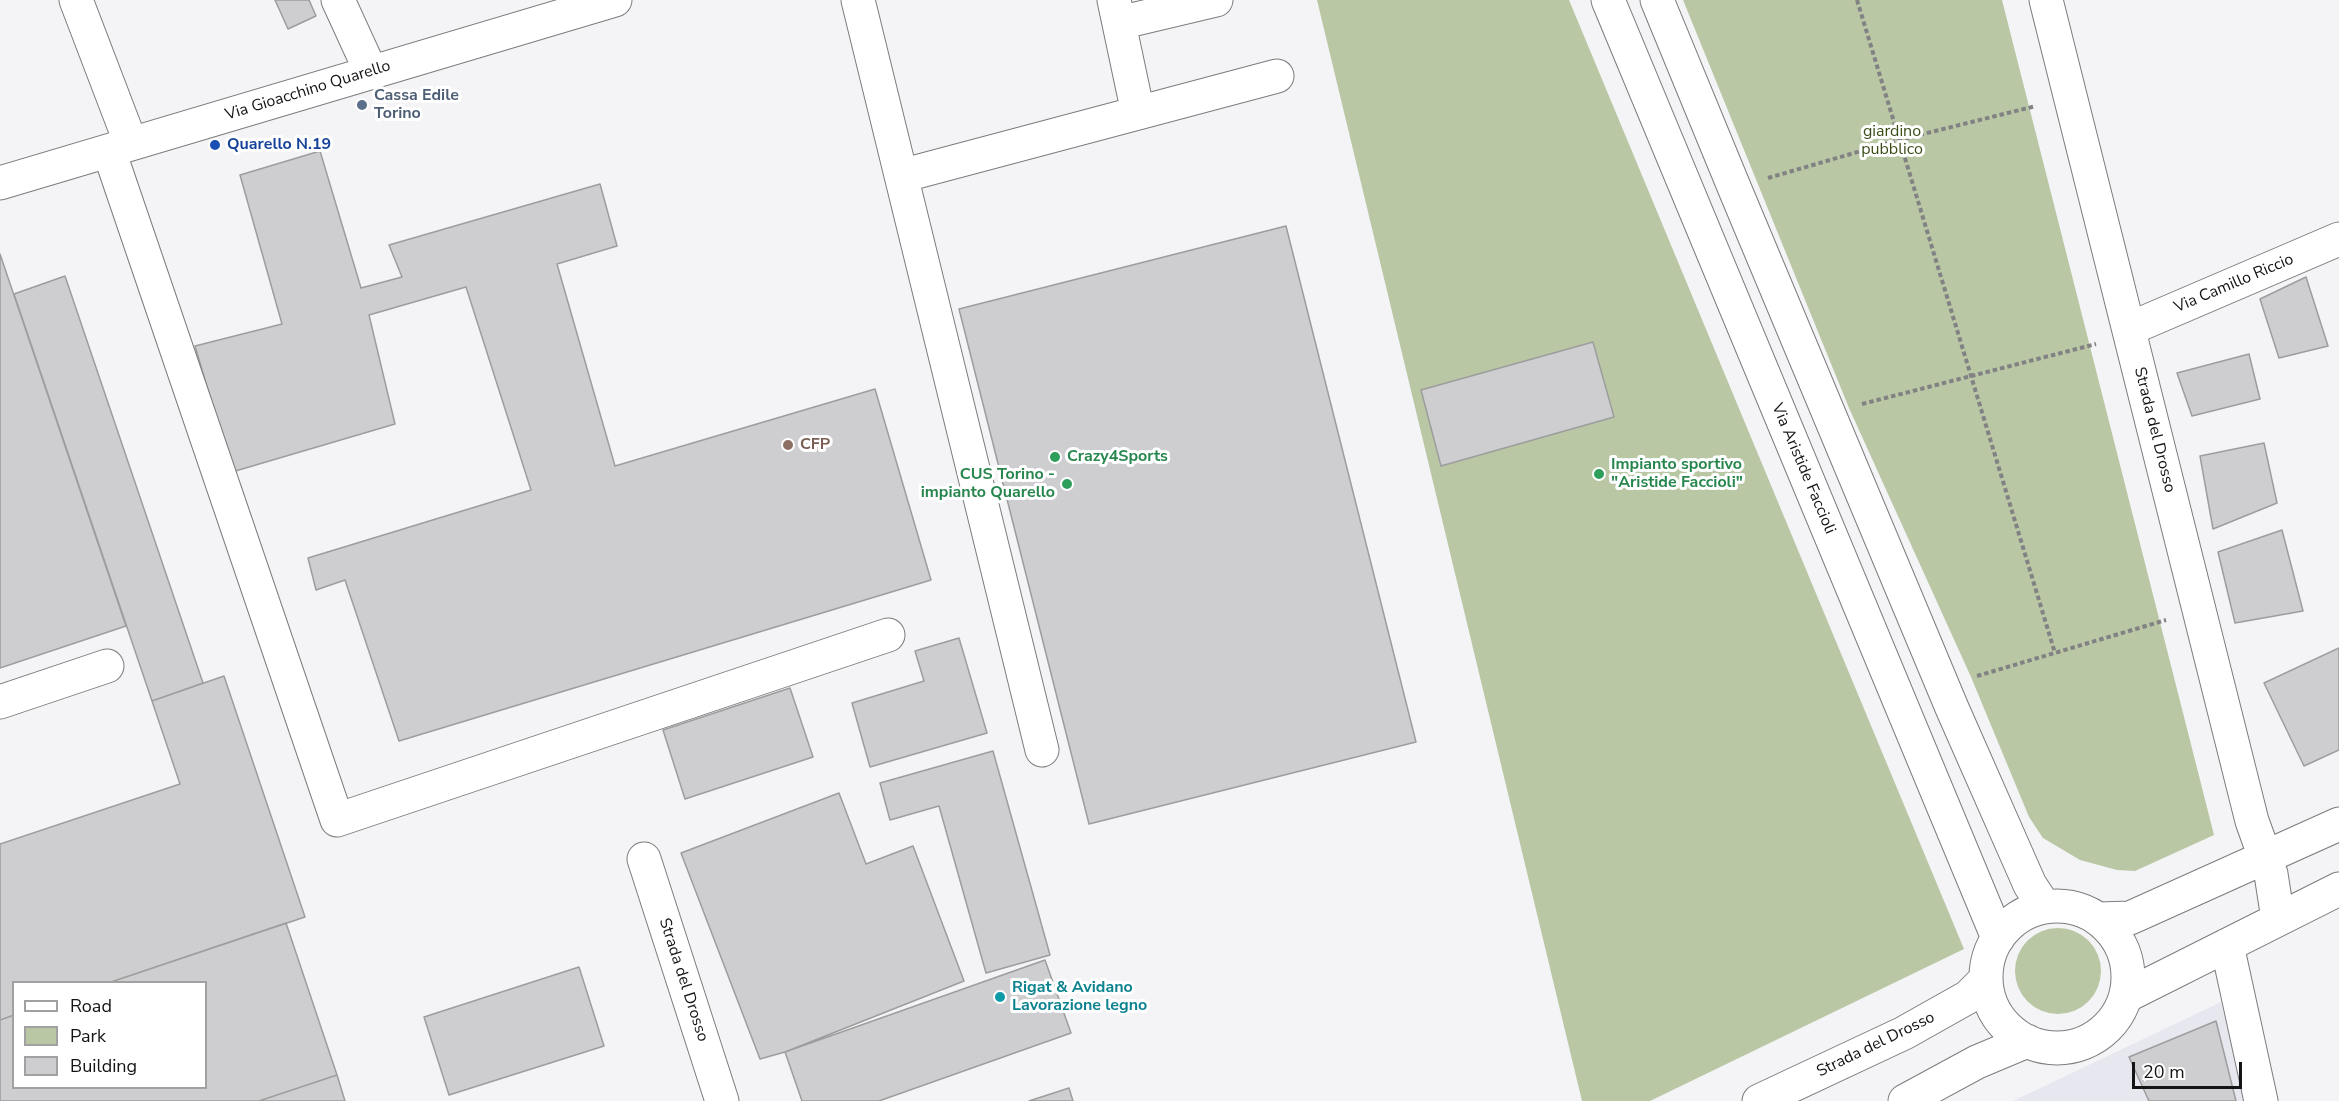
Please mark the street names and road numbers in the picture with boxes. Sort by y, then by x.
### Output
street label: Via Gioacchino Quarello [223,57,393,125]
street label: Via Camillo Riccio [2171,250,2297,318]
street label: Strada del Drosso [2129,365,2179,495]
street label: Via Aristide Faccioli [1767,401,1839,537]
street label: Strada del Drosso [654,916,712,1044]
street label: Strada del Drosso [1814,1008,1938,1082]

